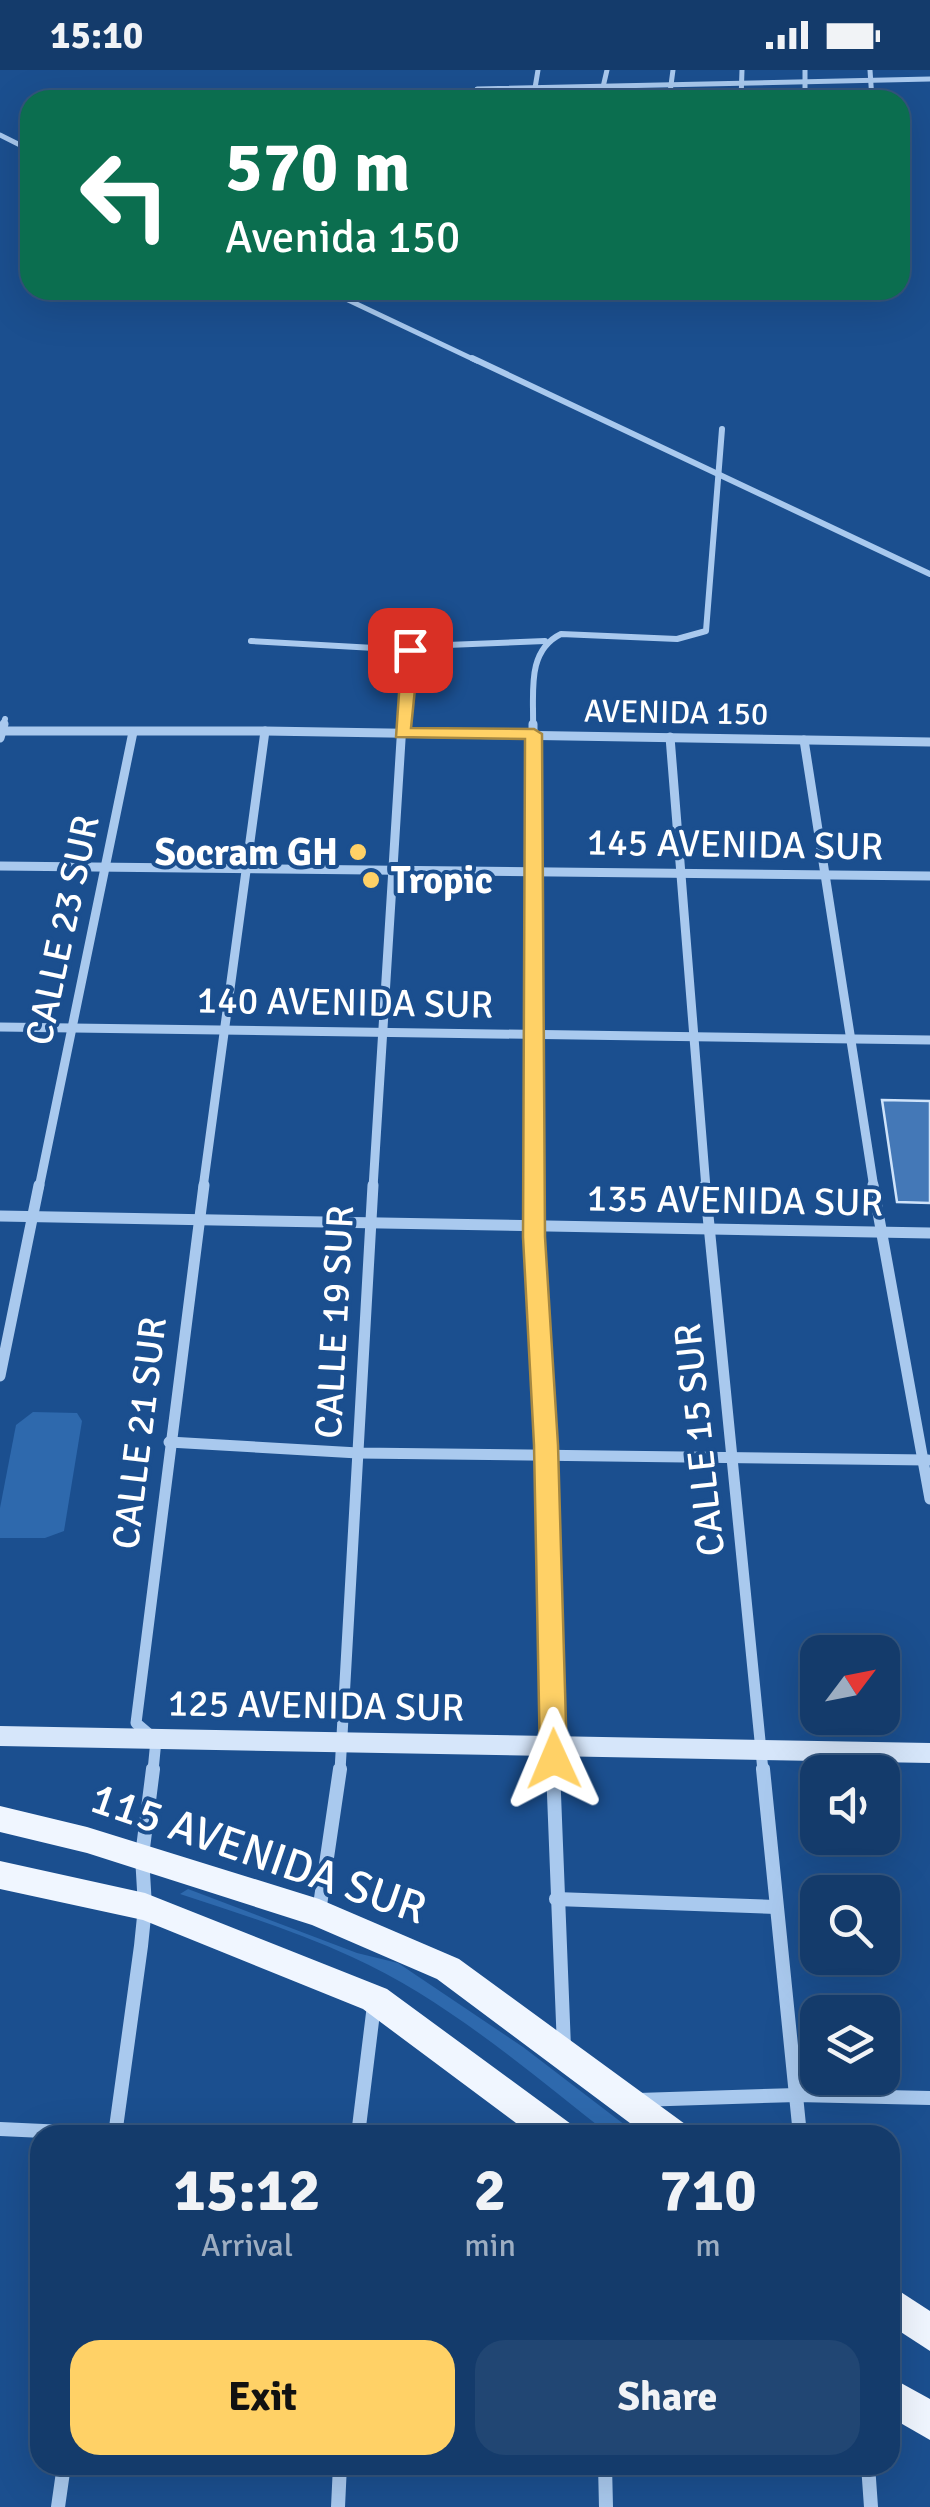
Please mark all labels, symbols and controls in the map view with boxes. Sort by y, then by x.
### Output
text: 15:10 [50,12,143,59]
text: 570 m [225,124,410,210]
icon: left [60,130,190,260]
text: Avenida 150 [225,210,460,265]
pin [368,608,453,693]
icon: arrive [383,623,438,678]
street label: AVENIDA 150 [583,691,768,734]
street label: CALLE 23 SUR [15,811,110,1049]
street label: 145 AVENIDA SUR [586,818,884,871]
place label: Socram GH [155,829,338,876]
marker: Socram GH [347,841,369,863]
place label: Tropic [391,857,493,904]
marker: Tropic [360,869,382,891]
street label: 140 AVENIDA SUR [196,976,494,1029]
street label: 135 AVENIDA SUR [586,1174,884,1227]
street label: CALLE 19 SUR [305,1204,364,1440]
street label: CALLE 21 SUR [102,1314,177,1552]
street label: CALLE 15 SUR [664,1321,735,1559]
north arrow [800,1635,900,1735]
map controls [800,1635,900,2095]
street label: 125 AVENIDA SUR [167,1679,465,1732]
position arrow [502,1707,606,1811]
button: sound [800,1755,900,1855]
street label: 115 AVENIDA SUR [84,1770,434,1937]
button: search [800,1875,900,1975]
button: layers [800,1995,900,2095]
text: 15:12 [173,2154,321,2228]
text: 2 [474,2154,506,2228]
text: 710 [659,2154,757,2228]
text: Arrival [201,2226,293,2265]
text: min [464,2226,516,2265]
text: m [695,2226,721,2265]
button: Exit [70,2340,455,2455]
button: Share [475,2340,860,2455]

